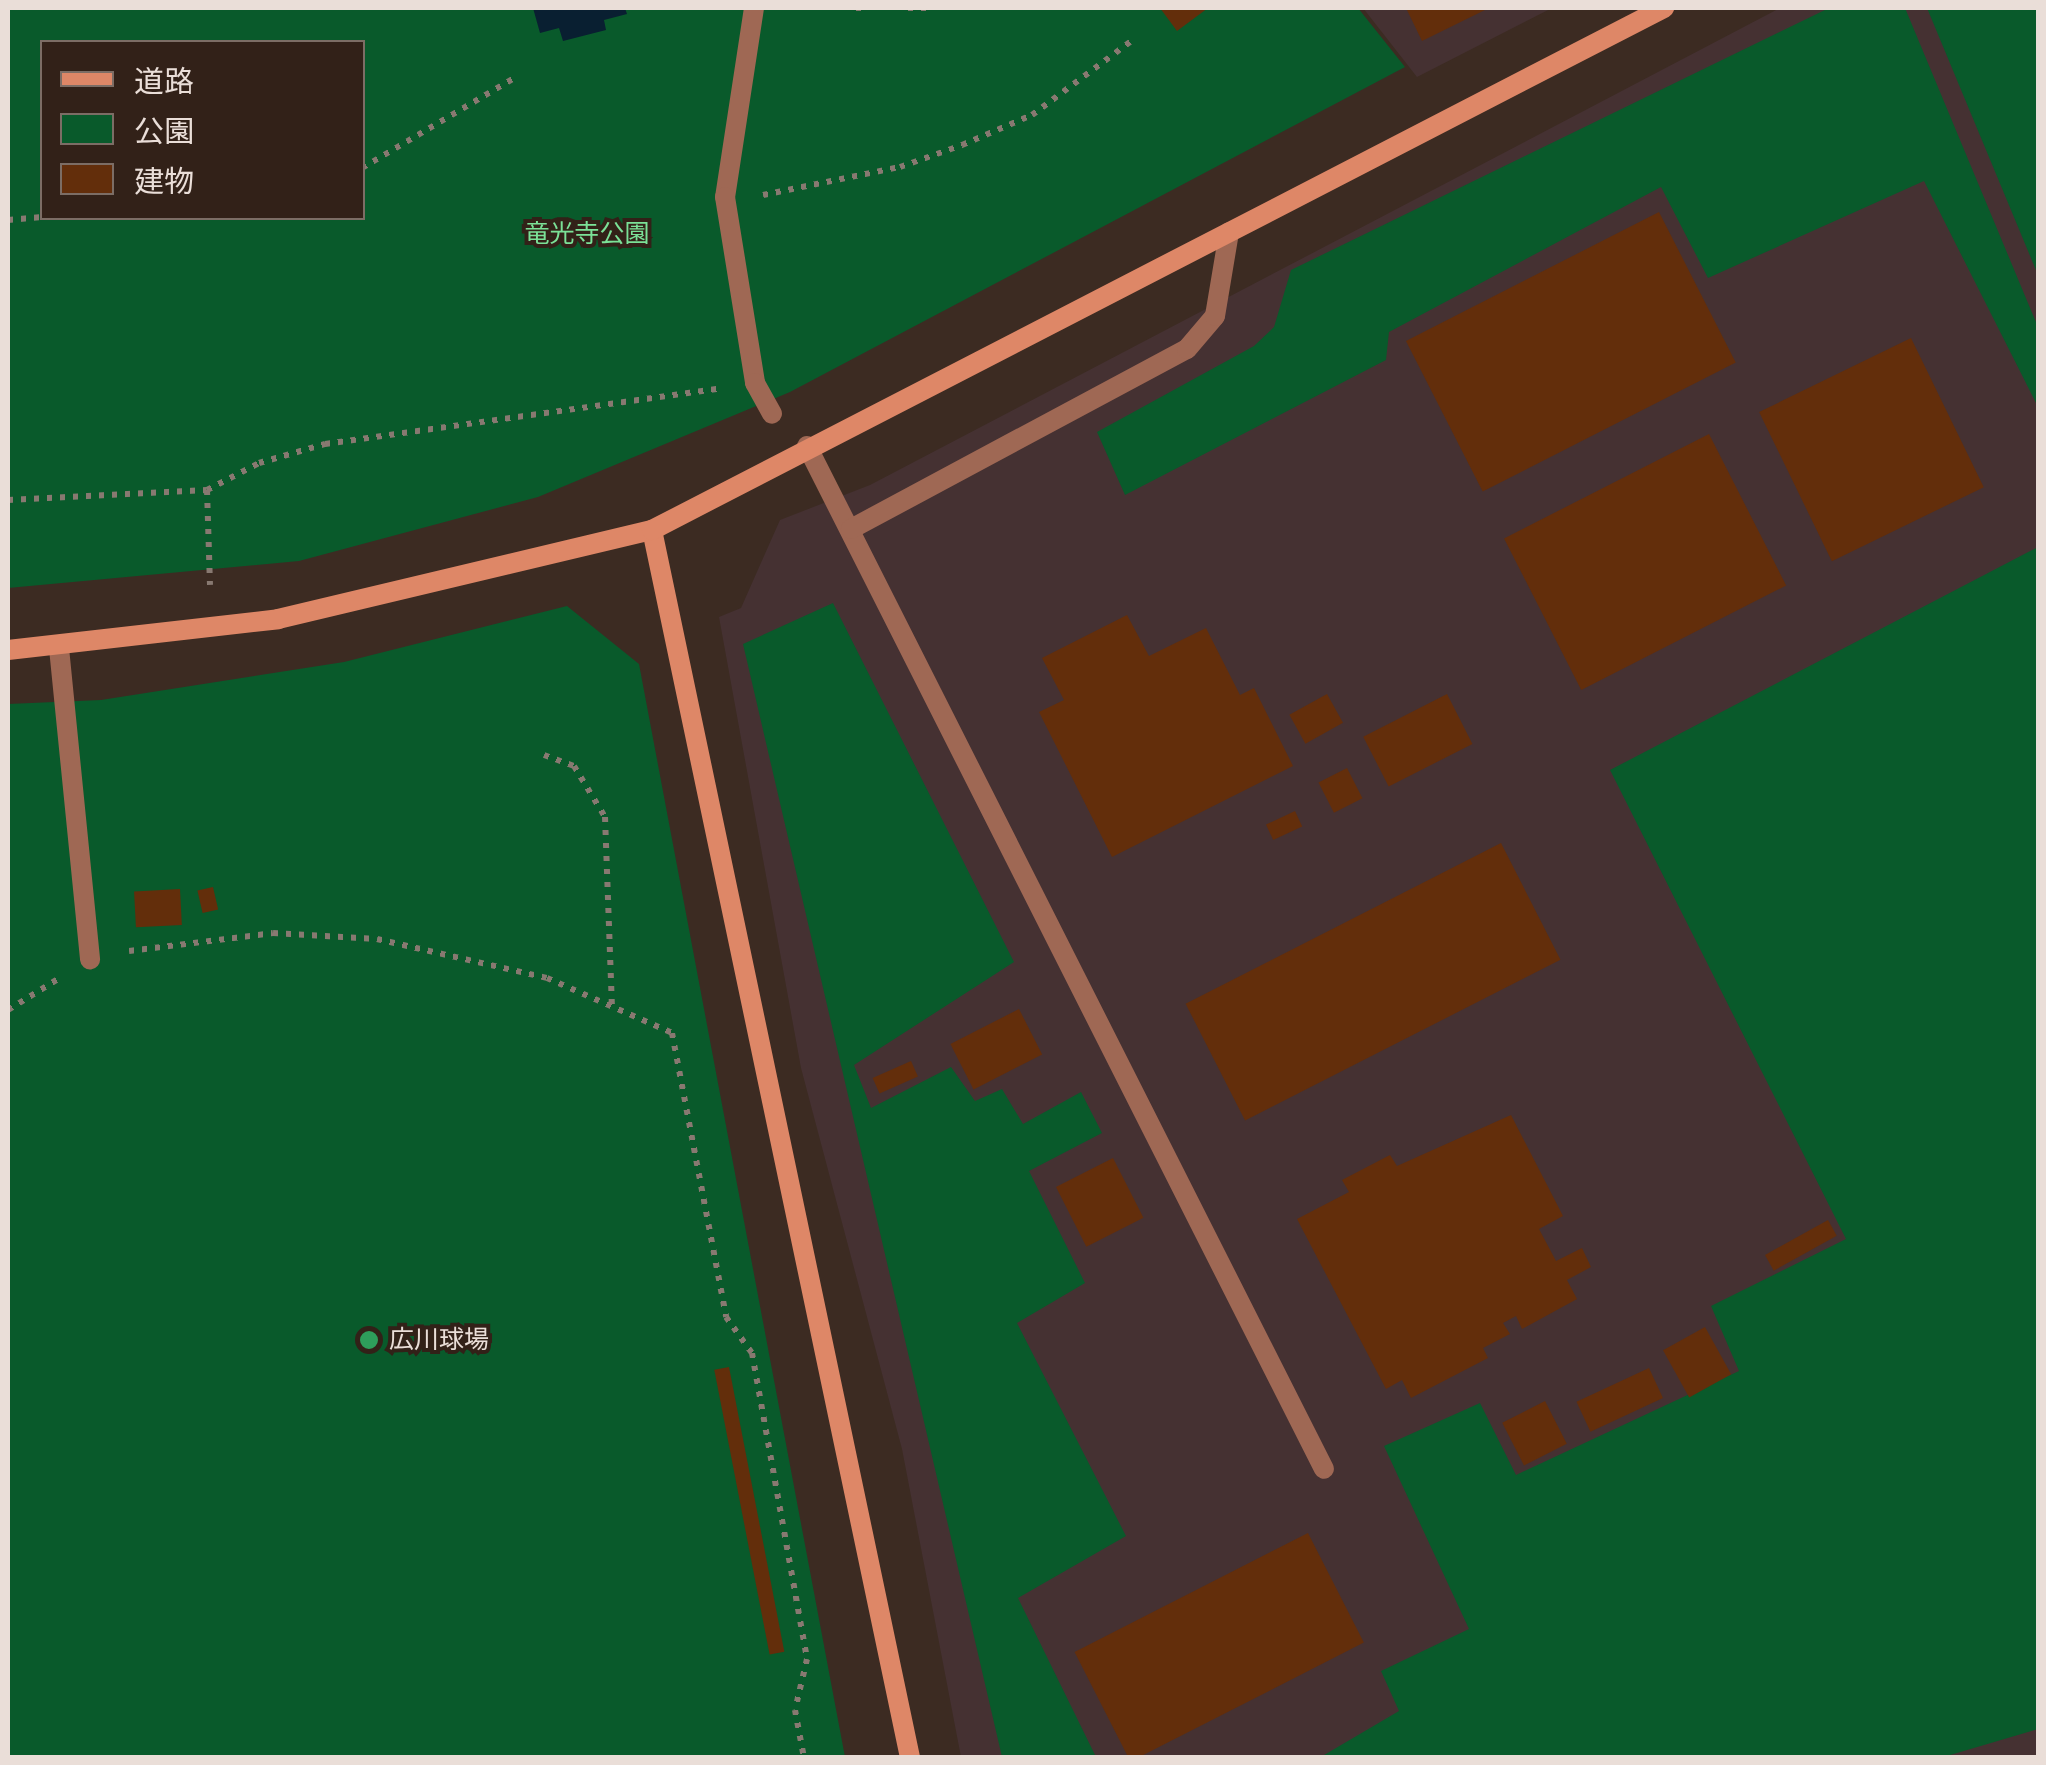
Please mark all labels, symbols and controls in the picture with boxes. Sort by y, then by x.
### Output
legend [40,40,365,220]
text: 道路 [134,64,194,100]
text: 公園 [134,114,194,150]
text: 建物 [134,164,194,200]
park label: 竜光寺公園 [525,219,649,249]
place label: 広川球場 [389,1325,489,1355]
marker: 広川球場 [358,1329,380,1351]

